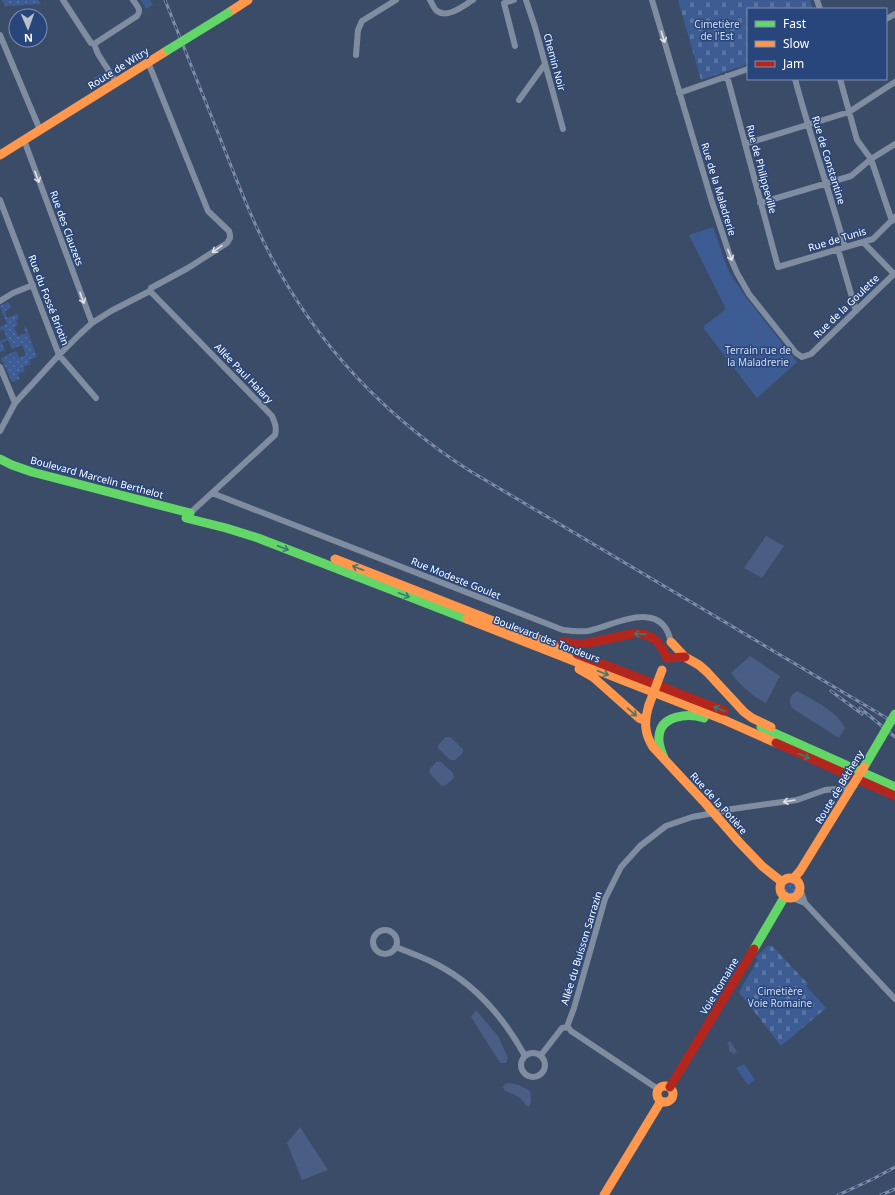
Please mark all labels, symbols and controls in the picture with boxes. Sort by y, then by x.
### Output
north arrow [8,8,48,48]
legend [747,8,887,80]
text: Fast [783,15,807,32]
park label: Cimetière de l'Est [694,17,740,43]
text: N [24,31,33,46]
one-way arrow [660,31,667,44]
street label: Chemin Noir [541,32,569,92]
text: Slow [783,35,810,52]
street label: Route de Witry [85,43,152,92]
text: Jam [782,55,804,72]
street label: Rue de Constantine [809,114,849,206]
street label: Rue de Philippeville [743,123,781,215]
street label: Rue de la Maladrerie [698,141,740,238]
one-way arrow [34,170,42,182]
street label: Rue des Clauzets [47,188,87,268]
street label: Rue de Tunis [806,224,868,254]
one-way arrow [212,245,223,253]
one-way arrow [726,249,734,261]
street label: Rue du Fossé Briotin [25,253,73,347]
street label: Rue de la Goulette [810,271,882,341]
one-way arrow [79,292,87,304]
street label: Allée Paul Halary [212,340,277,407]
park label: Terrain rue de la Maladrerie [725,343,791,369]
street label: Boulevard Marcelin Berthelot [29,453,165,502]
one-way arrow [276,544,288,552]
street label: Rue Modeste Goulet [409,554,503,603]
one-way arrow [352,563,364,571]
one-way arrow [397,591,409,599]
street label: Boulevard des Tondeurs [492,612,603,666]
one-way arrow [634,630,647,637]
one-way arrow [597,669,609,677]
one-way arrow [713,705,725,712]
one-way arrow [627,707,637,716]
street label: Route de Bétheny [811,747,867,826]
one-way arrow [798,752,810,760]
street label: Rue de la Potière [687,769,751,837]
one-way arrow [783,797,796,805]
street label: Allée du Buisson Sarrazin [557,889,605,1007]
street label: Voie Romaine [696,955,742,1017]
park label: Cimetière Voie Romaine [748,984,813,1010]

